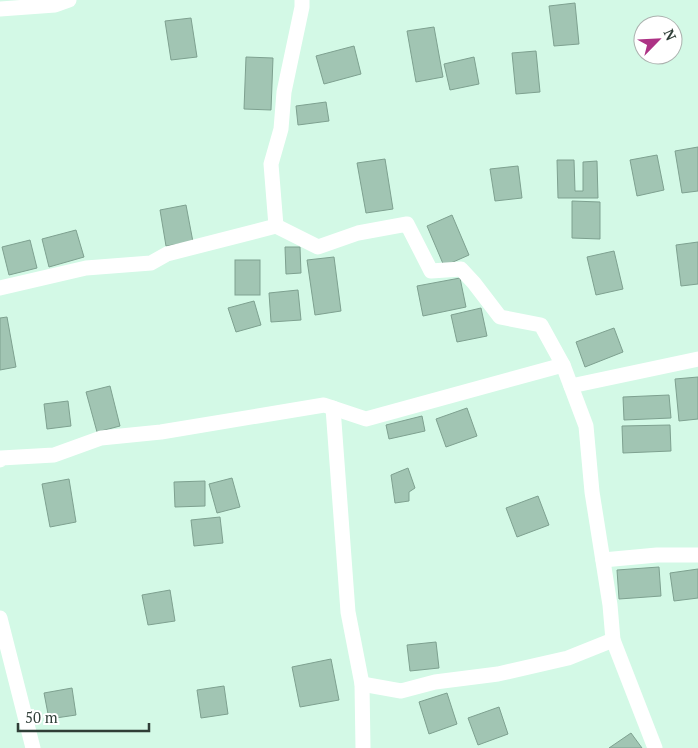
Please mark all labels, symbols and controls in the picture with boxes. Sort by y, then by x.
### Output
north arrow [633,15,683,65]
text: N [659,26,681,44]
scale bar [18,700,149,732]
text: 50 m [25,707,58,727]

